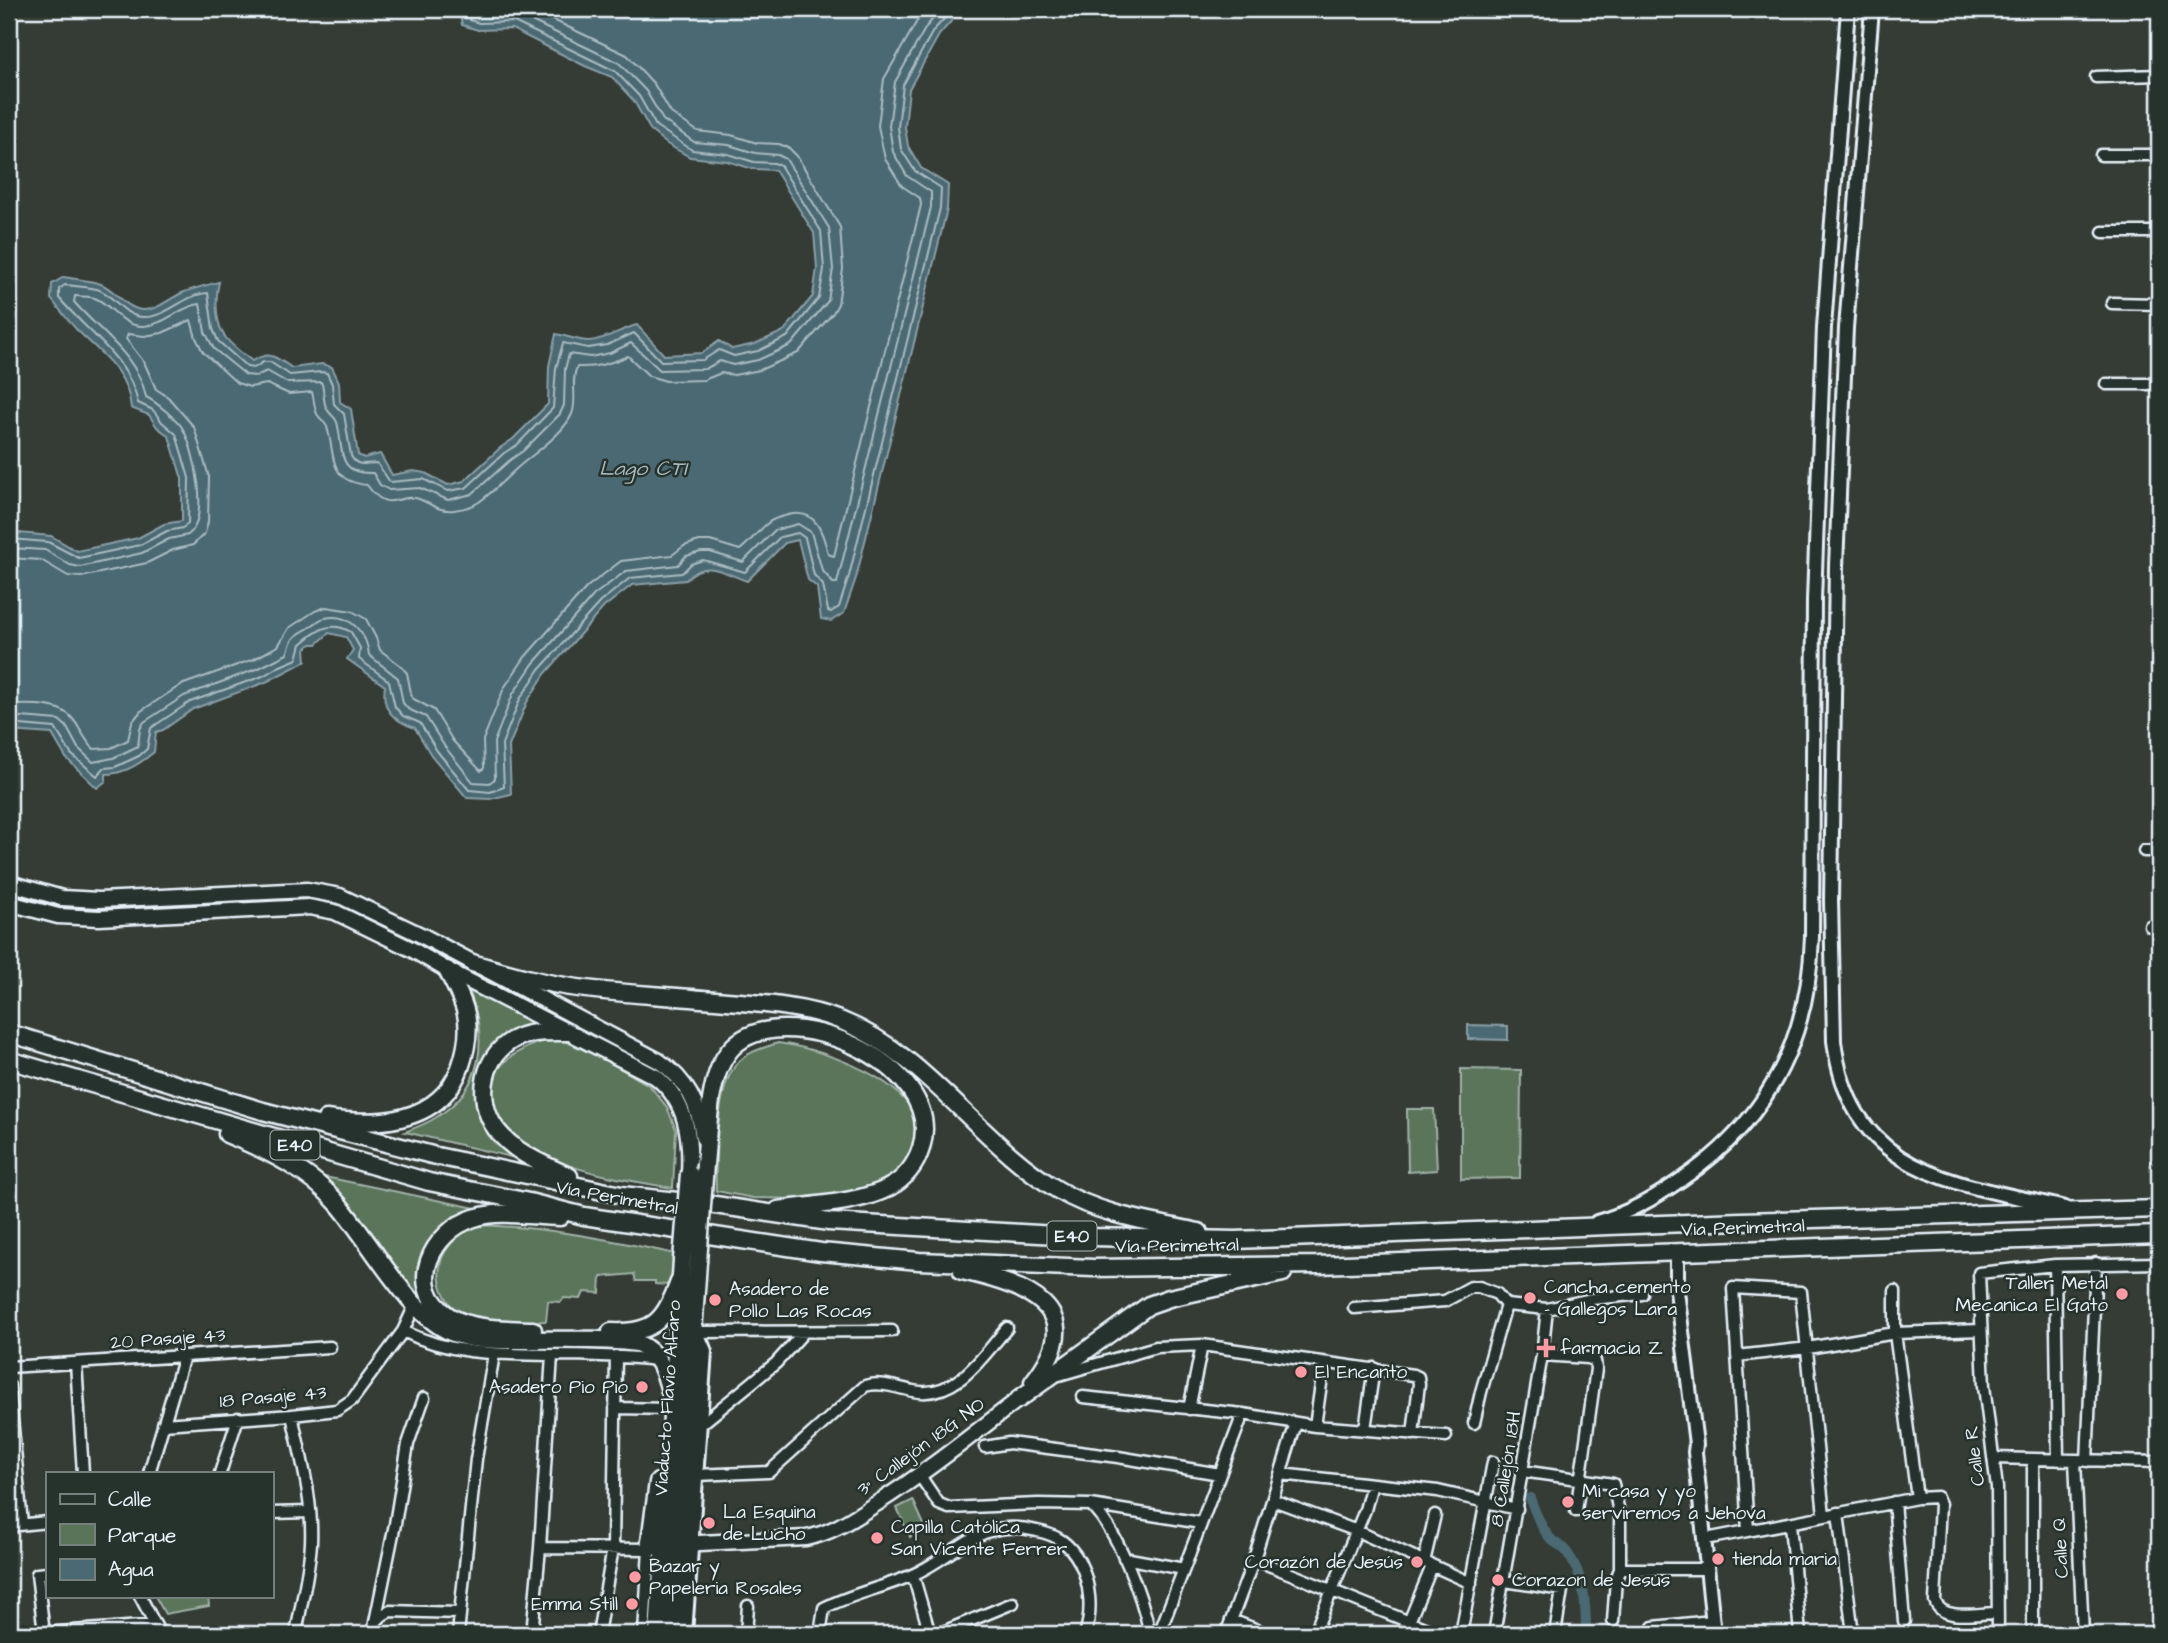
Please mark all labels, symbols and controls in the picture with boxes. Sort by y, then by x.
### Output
water label: Lago CTI [599,454,690,484]
road number: E40 [270,1130,320,1160]
street label: Vía Perimetral [554,1174,680,1222]
street label: Vía Perimetral [1681,1212,1805,1244]
road number: E40 [1048,1222,1096,1251]
street label: Vía Perimetral [1115,1231,1239,1261]
place label: Taller Metal Mecanica El Gato [1956,1270,2108,1319]
place label: Cancha cemento - Gallegos Lara [1544,1274,1691,1324]
place label: Asadero de Pollo Las Rocas [729,1276,872,1325]
marker: Taller Metal Mecanica El Gato [2114,1286,2130,1302]
marker: Cancha cemento - Gallegos Lara [1522,1290,1538,1306]
marker: Asadero de Pollo Las Rocas [707,1292,723,1308]
street label: Viaducto Flavio Alfaro [648,1299,688,1497]
street label: 20 Pasaje 43 [110,1321,227,1356]
place label: farmacia Z [1560,1335,1663,1362]
marker: farmacia Z [1538,1340,1554,1356]
place label: El Encanto [1315,1359,1407,1386]
marker: El Encanto [1293,1364,1309,1380]
place label: Asadero Pio Pio [489,1374,628,1401]
street label: 18 Pasaje 43 [218,1379,328,1415]
marker: Asadero Pio Pio [634,1379,650,1395]
street label: 3° Callejón 18G NO [852,1391,991,1503]
street label: 8 Callejón 18H [1484,1409,1528,1529]
street label: Calle R [1958,1424,1992,1488]
legend [46,1472,273,1598]
place label: Mi casa y yo serviremos a Jehova [1582,1478,1766,1527]
text: Calle [108,1485,152,1514]
marker: Mi casa y yo serviremos a Jehova [1560,1494,1576,1510]
place label: La Esquina de Lucho [723,1499,816,1548]
place label: Capilla Católica San Vicente Ferrer [891,1514,1068,1563]
marker: La Esquina de Lucho [701,1515,717,1531]
street label: Calle Q [2046,1517,2076,1579]
text: Parque [108,1521,176,1550]
marker: Capilla Católica San Vicente Ferrer [869,1530,885,1546]
place label: tienda maria [1732,1546,1837,1573]
place label: Corazón de Jesús [1245,1549,1403,1576]
marker: tienda maria [1710,1551,1726,1567]
place label: Bazar y Papeleria Rosales [649,1553,802,1602]
marker: Corazón de Jesús [1409,1554,1425,1570]
text: Agua [108,1555,154,1586]
place label: Corazon de Jesus [1512,1567,1670,1594]
marker: Bazar y Papeleria Rosales [627,1569,643,1585]
marker: Corazon de Jesus [1490,1572,1506,1588]
place label: Emma Still [531,1591,618,1618]
marker: Emma Still [624,1596,640,1612]

